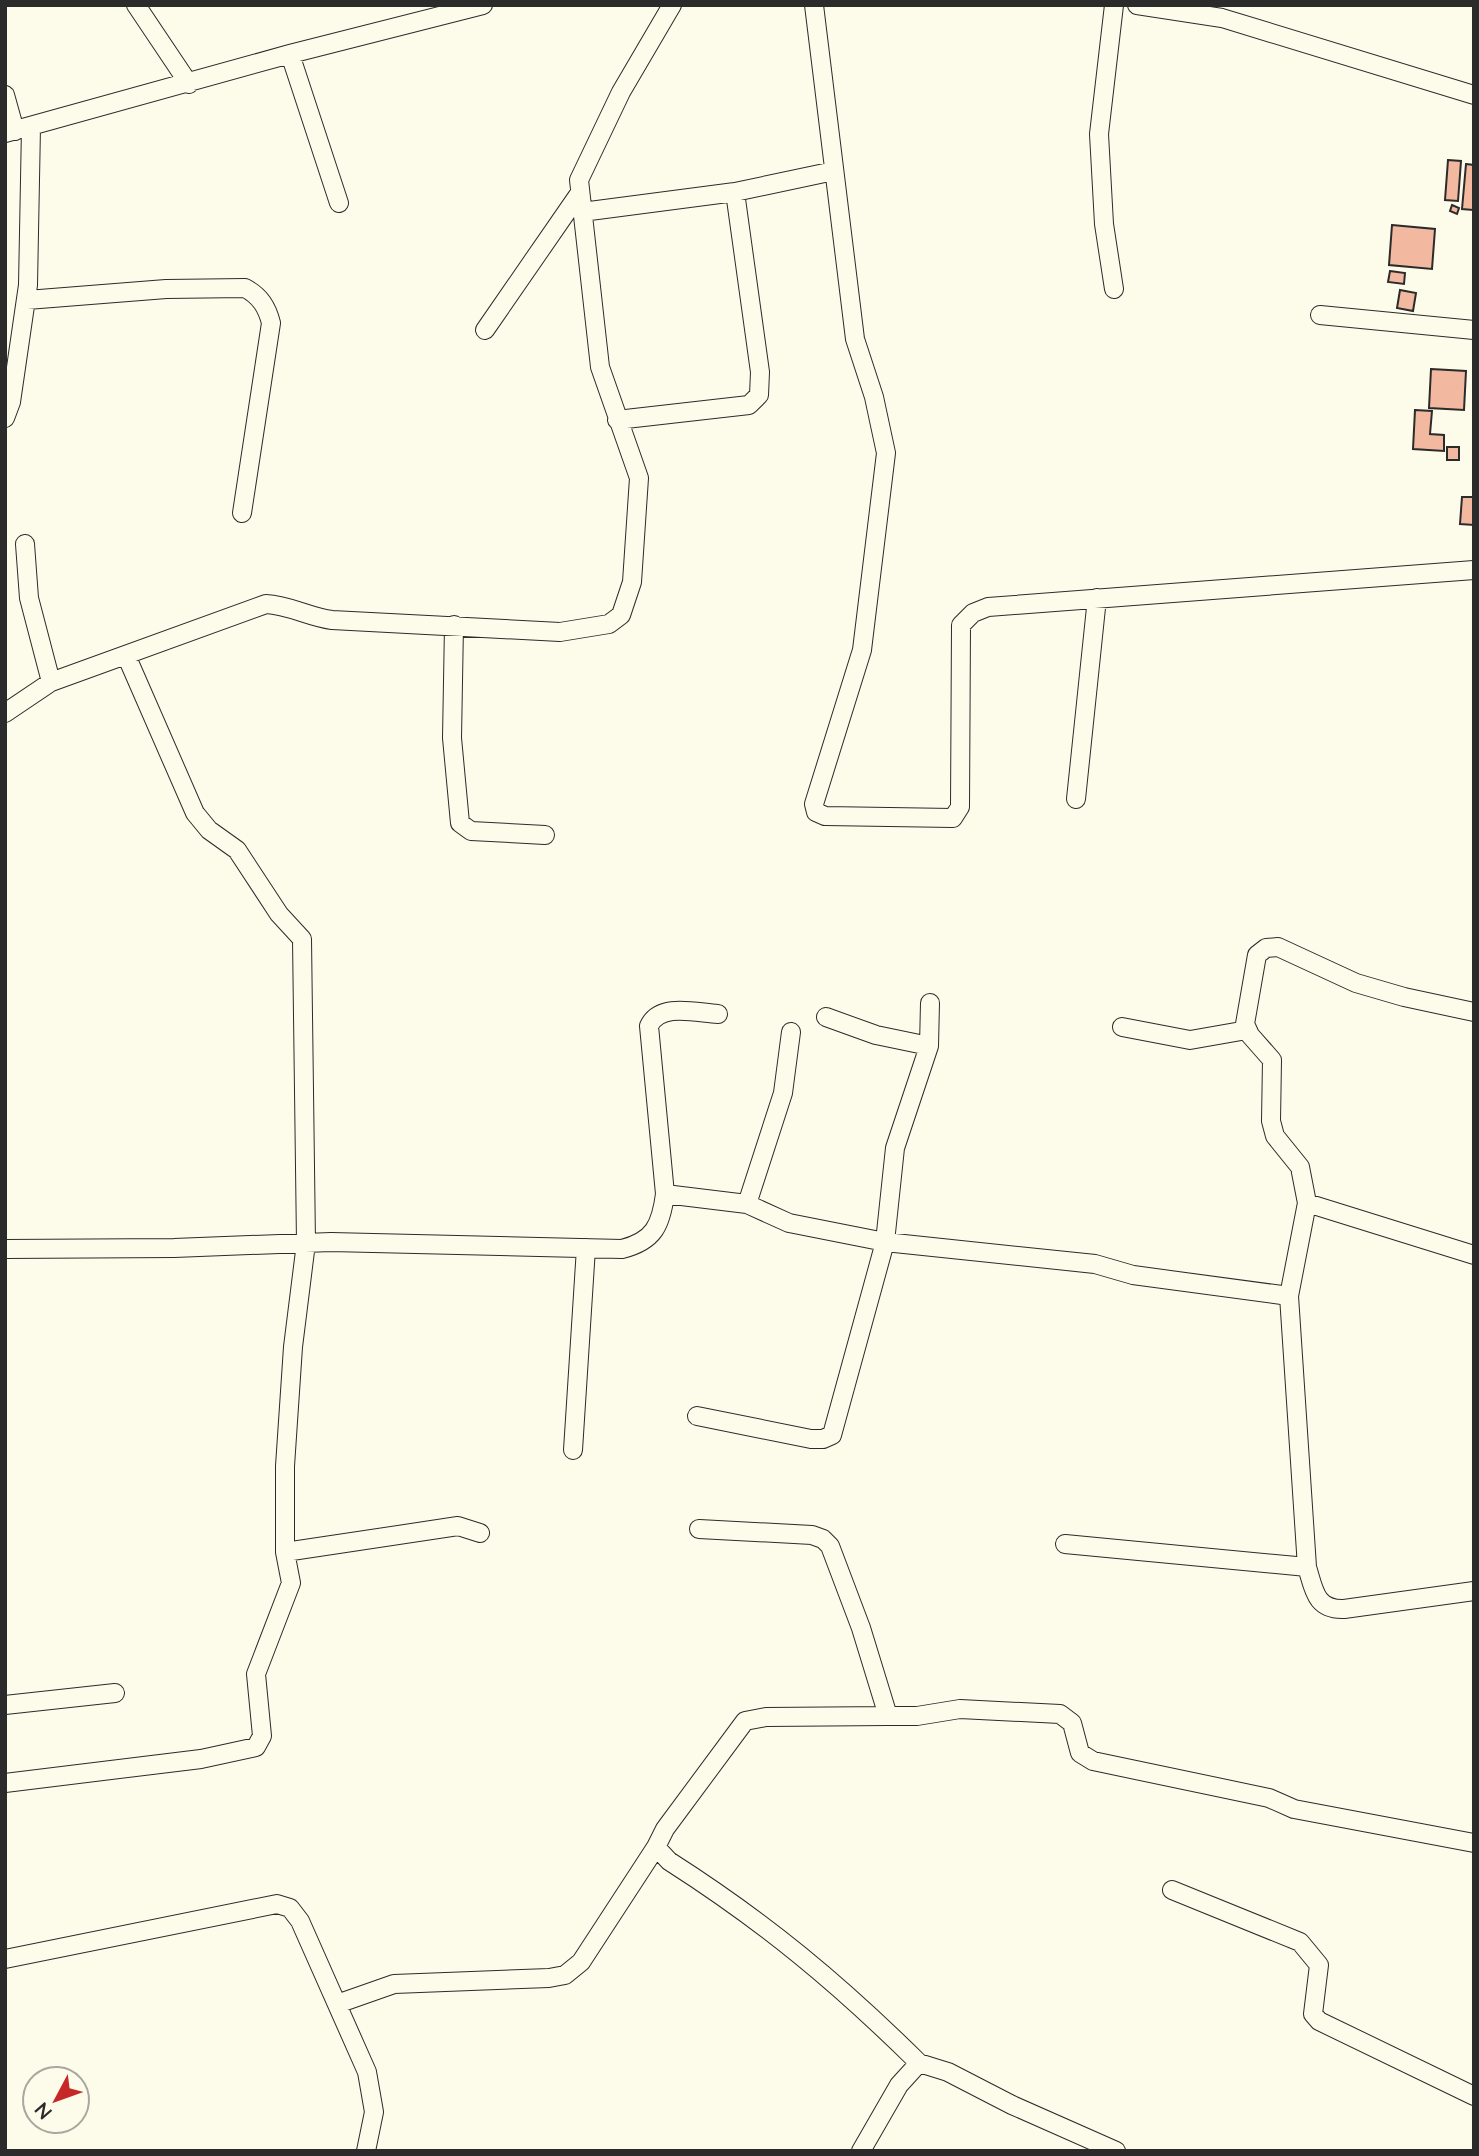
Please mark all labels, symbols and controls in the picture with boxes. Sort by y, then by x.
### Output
north arrow [21,2065,91,2135]
text: N [29,2098,56,2125]

